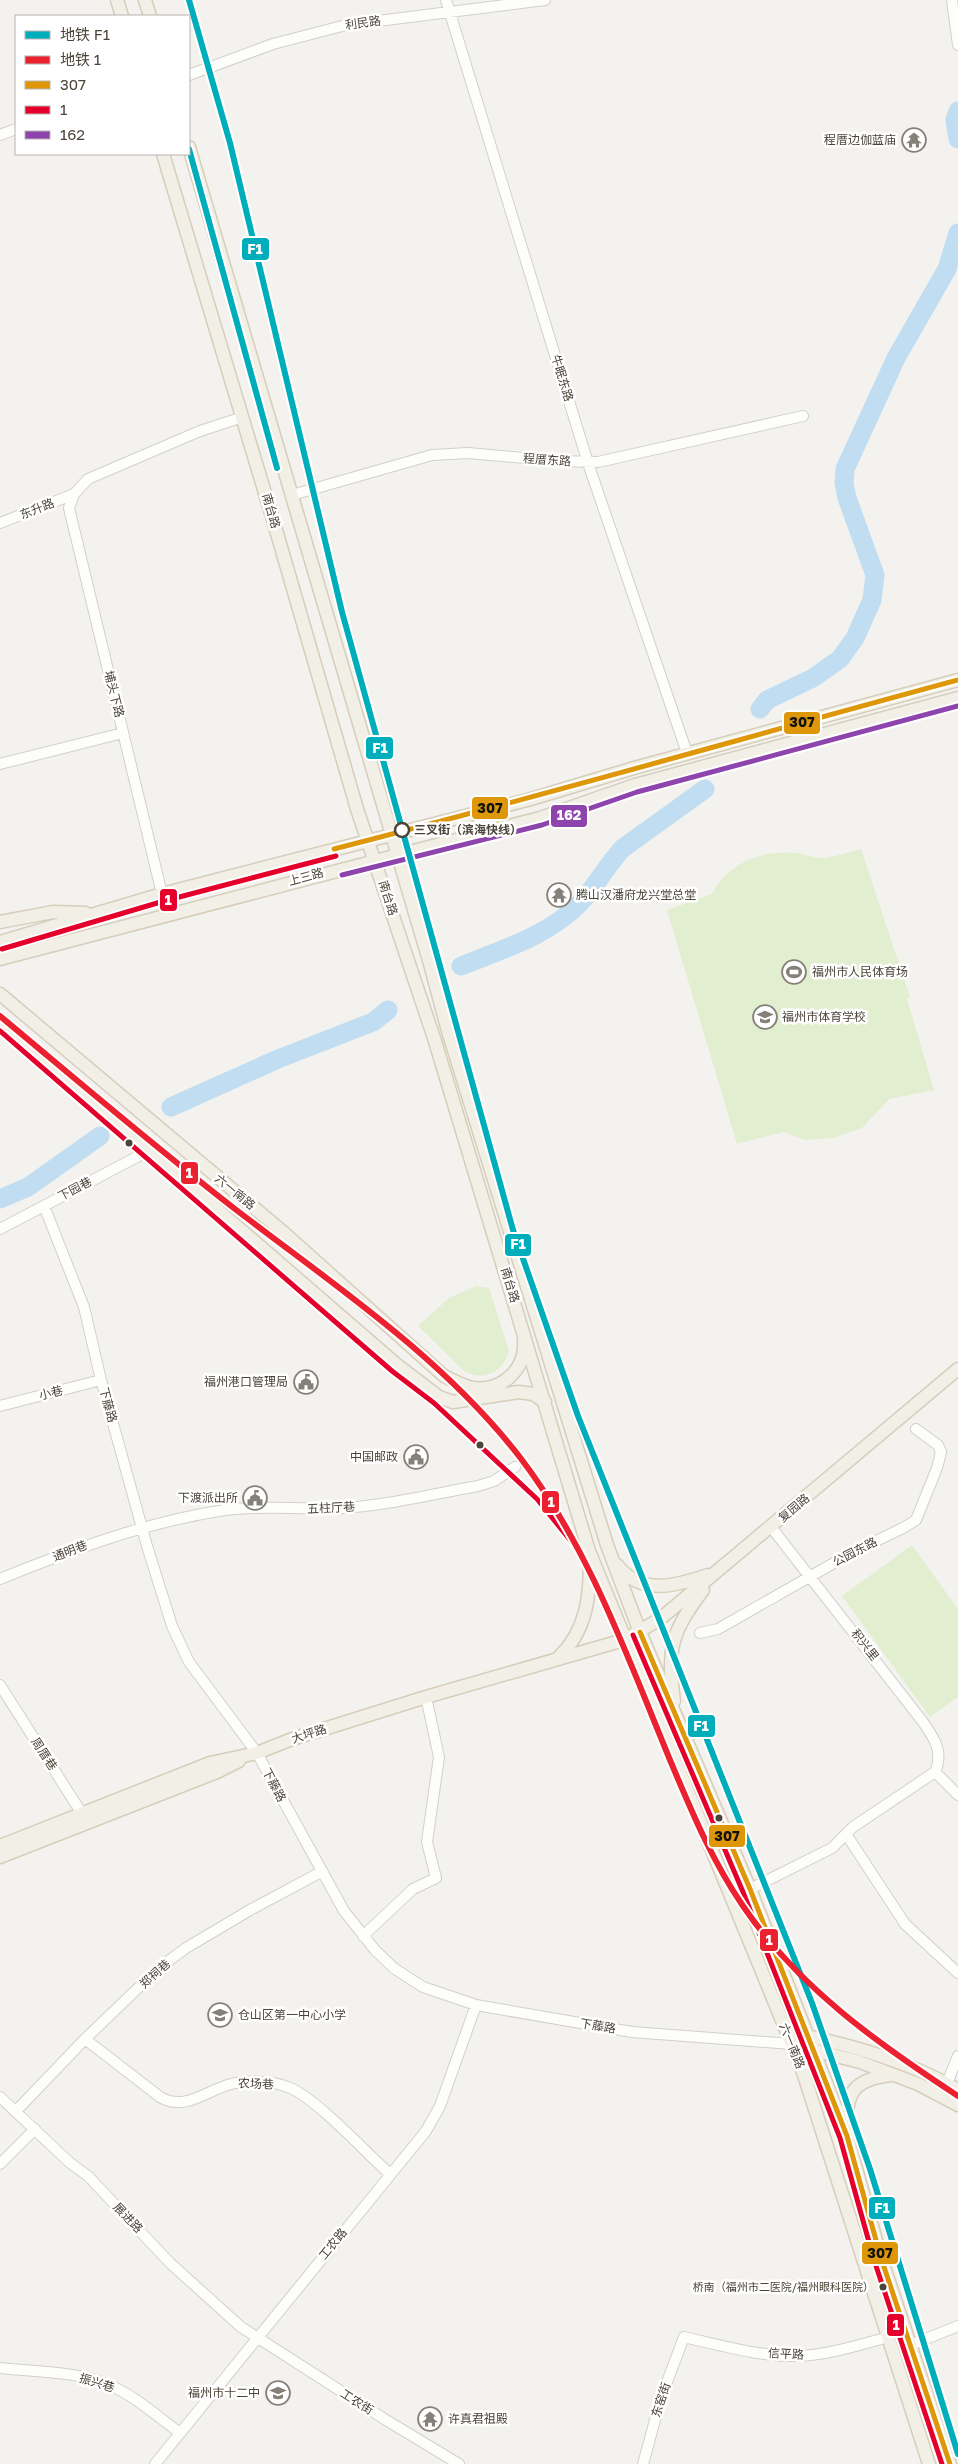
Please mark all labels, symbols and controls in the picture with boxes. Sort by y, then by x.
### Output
street label: 利民路 [344,13,382,32]
legend [15,15,190,155]
text: 地铁 F1 [60,25,110,43]
text: 地铁 1 [60,50,101,68]
text: 307 [60,75,86,93]
text: 1 [60,100,67,118]
text: 162 [60,125,85,143]
temple icon: 程厝边伽蓝庙 [901,127,927,153]
place label: 程厝边伽蓝庙 [824,132,896,147]
line badge: F1 [241,237,270,261]
text: F1 [247,240,263,257]
street label: 牛眠东路 [548,353,577,403]
street label: 程厝东路 [523,450,572,469]
street label: 南台路 [259,491,284,530]
street label: 东升路 [17,495,56,522]
street label: 埔头下路 [101,669,128,719]
line badge: 307 [783,711,821,735]
text: 307 [789,713,815,730]
line badge: F1 [365,736,394,760]
text: F1 [372,739,388,756]
line badge: 307 [471,796,509,820]
text: 307 [477,799,503,816]
line badge: 162 [550,804,588,828]
text: 162 [557,806,582,823]
marker: 三叉街（滨海快线） [394,822,410,838]
place label: 三叉街（滨海快线） [414,822,522,837]
street label: 上三路 [287,865,325,888]
street label: 南台路 [376,878,401,917]
temple icon: 腾山汉潘府龙兴堂总堂 [546,882,572,908]
place label: 腾山汉潘府龙兴堂总堂 [576,887,696,902]
line badge: 1 [159,888,178,912]
text: 1 [164,891,172,908]
sports icon: 福州市人民体育场 [781,959,807,985]
place label: 福州市人民体育场 [812,964,908,979]
school or university icon: 福州市体育学校 [752,1004,778,1030]
place label: 福州市体育学校 [782,1009,866,1024]
unlabelled marker [124,1138,134,1148]
line badge: 1 [180,1161,199,1185]
text: 1 [185,1164,193,1181]
street label: 六一南路 [212,1171,259,1213]
street label: 下园巷 [55,1173,94,1204]
line badge: F1 [504,1233,532,1257]
text: F1 [510,1235,526,1252]
street label: 南台路 [498,1265,523,1304]
public building icon: 福州港口管理局 [293,1369,319,1395]
place label: 福州港口管理局 [204,1374,288,1389]
street label: 小巷 [37,1382,64,1403]
street label: 下藤路 [97,1386,120,1424]
unlabelled marker [475,1440,485,1450]
public building icon: 中国邮政 [403,1444,429,1470]
place label: 中国邮政 [350,1449,398,1464]
public building icon: 下渡派出所 [242,1485,268,1511]
place label: 下渡派出所 [178,1490,238,1505]
line badge: 1 [541,1490,560,1514]
street label: 复园路 [775,1490,812,1525]
text: 1 [547,1493,555,1510]
street label: 五柱厅巷 [307,1499,355,1516]
street label: 公园东路 [830,1534,880,1569]
street label: 通明巷 [50,1537,89,1564]
street label: 积兴里 [848,1626,882,1663]
line badge: F1 [687,1714,716,1738]
text: F1 [693,1717,709,1734]
street label: 大坪路 [289,1721,328,1746]
street label: 周厝巷 [28,1735,61,1773]
street label: 下藤路 [259,1765,290,1804]
unlabelled marker [714,1813,724,1823]
line badge: 307 [708,1824,746,1848]
text: 307 [714,1827,740,1844]
line badge: 1 [759,1928,779,1952]
text: 1 [765,1931,773,1948]
street label: 郑祠巷 [136,1956,173,1991]
school or university icon: 仓山区第一中心小学 [207,2002,233,2028]
place label: 仓山区第一中心小学 [238,2007,346,2022]
street label: 下藤路 [579,2015,617,2036]
street label: 六一南路 [777,2021,808,2071]
street label: 农场巷 [238,2075,274,2092]
line badge: F1 [868,2196,896,2220]
street label: 展进路 [110,2199,146,2236]
text: F1 [874,2199,890,2216]
street label: 工农路 [315,2225,350,2262]
line badge: 307 [861,2241,899,2265]
text: 307 [867,2244,893,2261]
place label: 桥南（福州市二医院/福州眼科医院） [693,2280,874,2293]
marker: 桥南（福州市二医院/福州眼科医院） [878,2282,888,2292]
line badge: 1 [886,2313,905,2337]
text: 1 [892,2316,900,2333]
street label: 信平路 [768,2345,804,2362]
street label: 振兴巷 [78,2370,117,2395]
school or university icon: 福州市十二中 [265,2380,291,2406]
street label: 东窑街 [648,2380,673,2419]
place label: 福州市十二中 [188,2385,260,2400]
street label: 工农街 [338,2386,377,2417]
temple icon: 许真君祖殿 [417,2406,443,2432]
place label: 许真君祖殿 [448,2411,508,2426]

